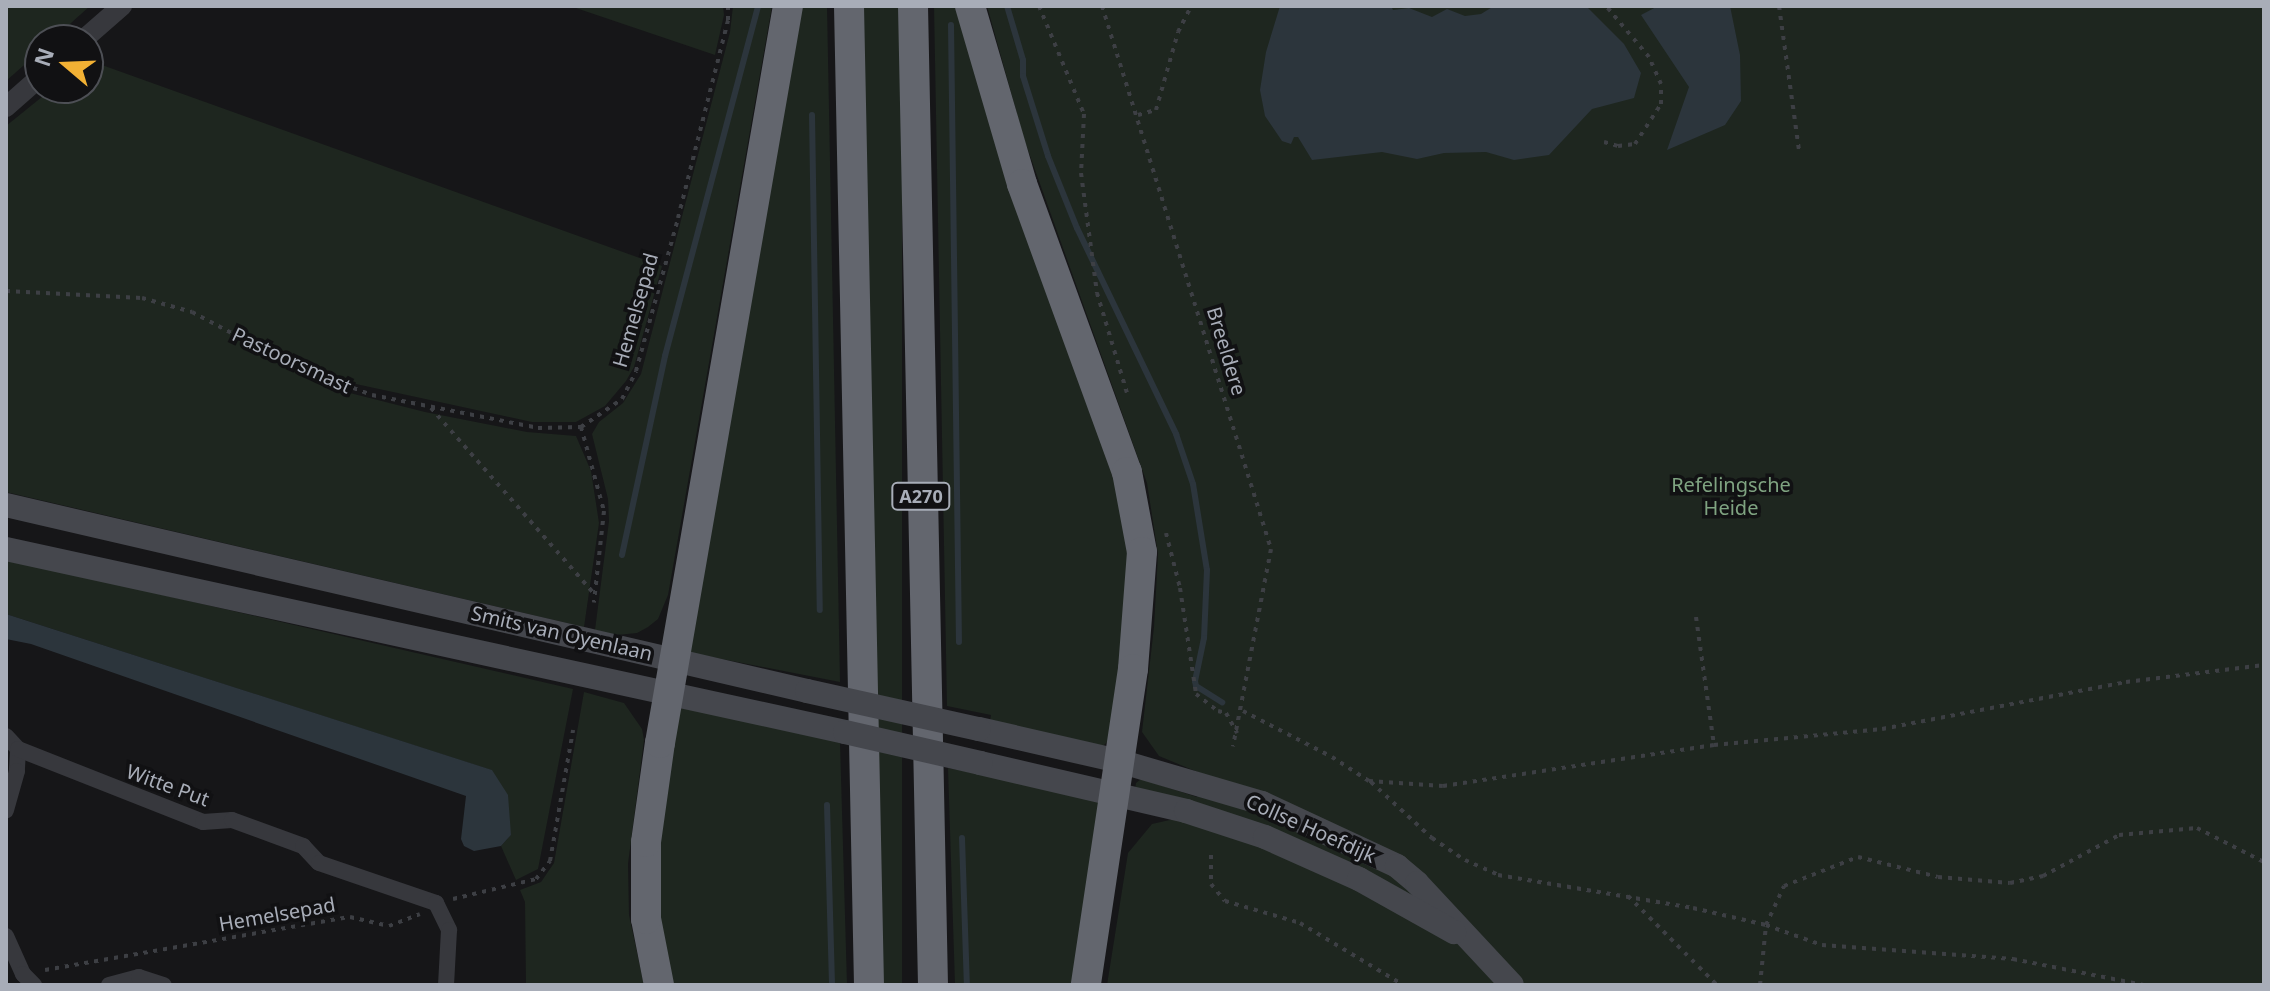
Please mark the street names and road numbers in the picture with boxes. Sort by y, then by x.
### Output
street label: Hemelsepad [607,250,663,370]
street label: Breeldere [1202,304,1252,398]
street label: Pastoorsmast [229,322,355,398]
road number: A270 [891,482,951,510]
street label: Smits van Oyenlaan [469,600,655,666]
street label: Witte Put [123,759,213,811]
street label: Collse Hoefdijk [1242,789,1380,867]
street label: Hemelsepad [217,892,337,936]

